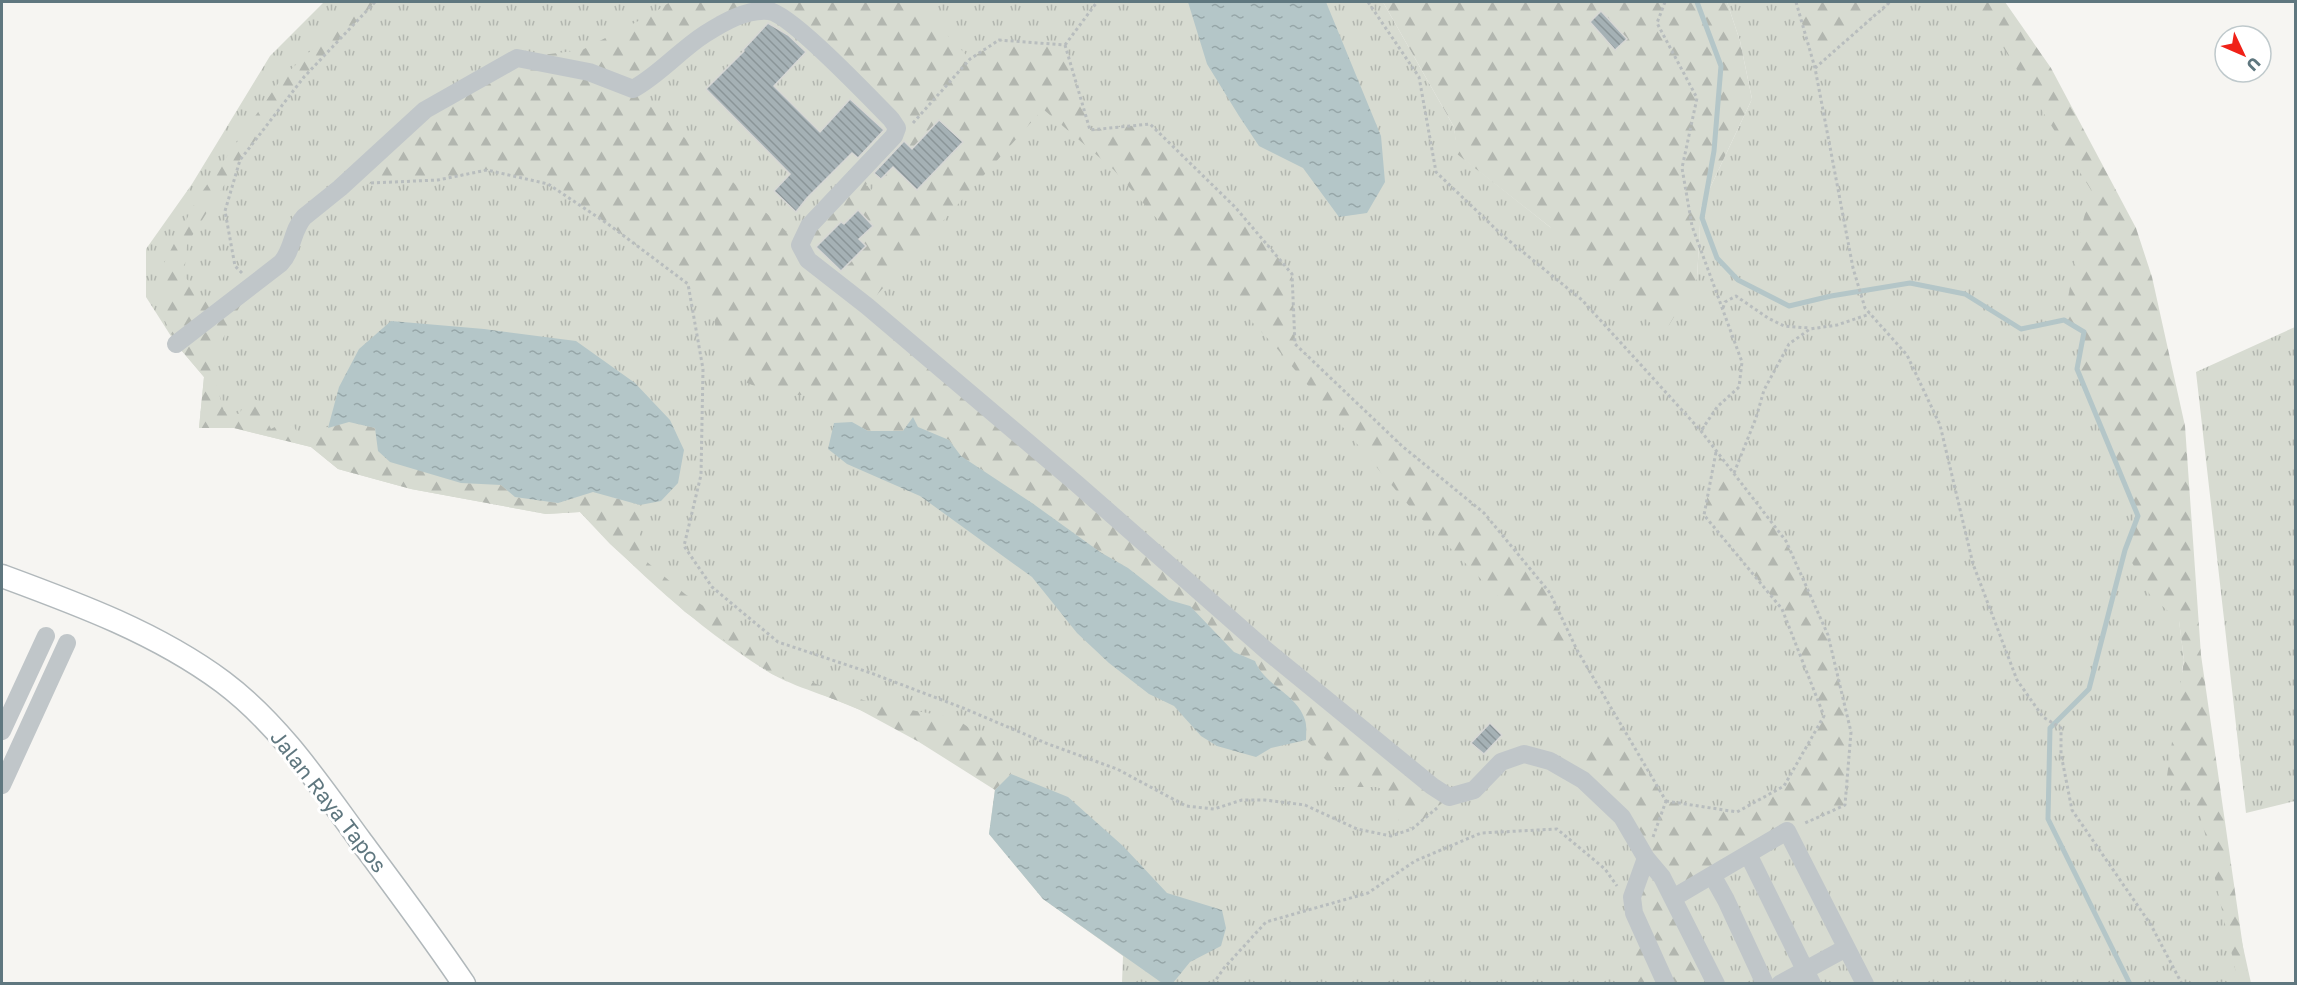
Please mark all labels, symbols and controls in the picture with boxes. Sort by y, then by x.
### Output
north arrow [2213,24,2273,84]
text: U [2243,53,2265,76]
street label: Jalan Raya Tapos [265,725,393,877]

